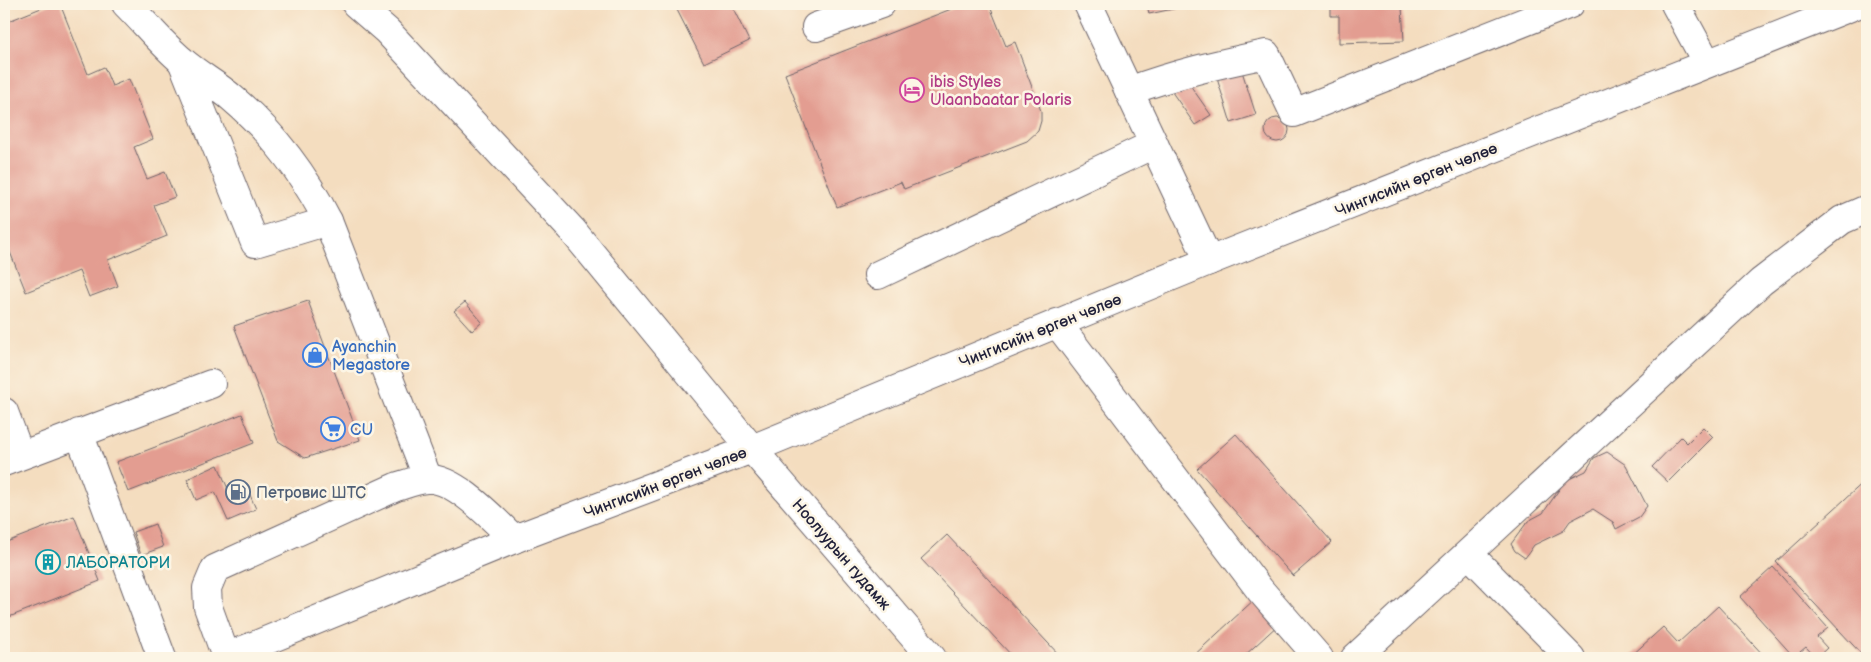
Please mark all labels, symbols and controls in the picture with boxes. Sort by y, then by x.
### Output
place label: ibis Styles Ulaanbaatar Polaris [930,73,1072,110]
hotel icon: ibis Styles Ulaanbaatar Polaris [899,77,925,103]
street label: Чингисийн өргөн чөлөө [1333,139,1500,222]
street label: Чингисийн өргөн чөлөө [957,290,1124,373]
place label: Ayanchin Megastore [332,338,411,375]
shop icon: Ayanchin Megastore [302,342,328,368]
supermarket icon: CU [320,416,346,442]
place label: CU [350,421,373,440]
street label: Чингисийн өргөн чөлөө [581,443,750,523]
fuel station icon: Петровис ШТС [225,479,251,505]
place label: Петровис ШТС [256,484,366,503]
street label: Ноолуурын гудамж [788,496,895,615]
building icon: ЛАБОРАТОРИ [35,549,61,575]
place label: ЛАБОРАТОРИ [65,554,170,573]

